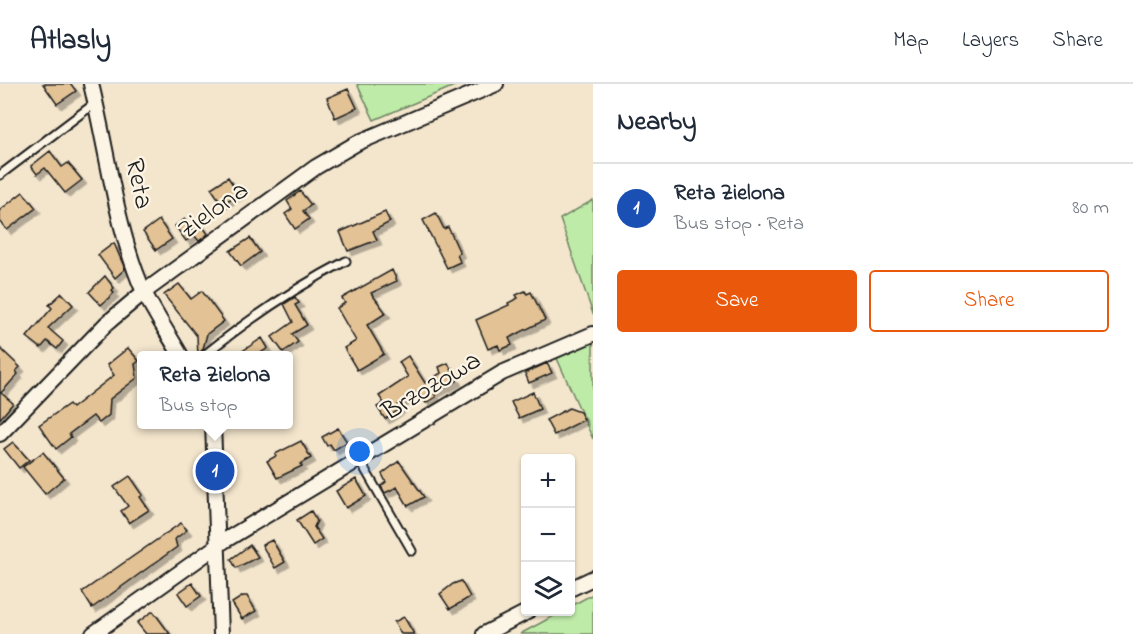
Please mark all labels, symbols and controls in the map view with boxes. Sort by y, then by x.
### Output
text: Atlasly [30,21,111,62]
text: Map [893,26,929,56]
text: Layers [962,26,1019,56]
text: Share [1052,26,1103,56]
text: Nearby [617,104,696,142]
street label: Reta [114,155,162,213]
street label: Zielona [171,172,257,250]
text: Reta Zielona [674,178,785,210]
text: 1 [633,194,640,223]
text: 80 m [1072,194,1109,223]
text: Bus stop · Reta [674,210,804,239]
button: Save [617,270,857,332]
button: Share [869,270,1109,332]
street label: Brzozowa [374,342,489,432]
popup [137,351,293,429]
text: Reta Zielona [160,360,270,392]
text: Bus stop [160,392,238,421]
your location [345,437,374,466]
pin: 1 [196,448,234,494]
map controls [521,454,575,616]
button: + [521,454,575,508]
button: − [521,508,575,562]
button: layers [521,562,575,616]

